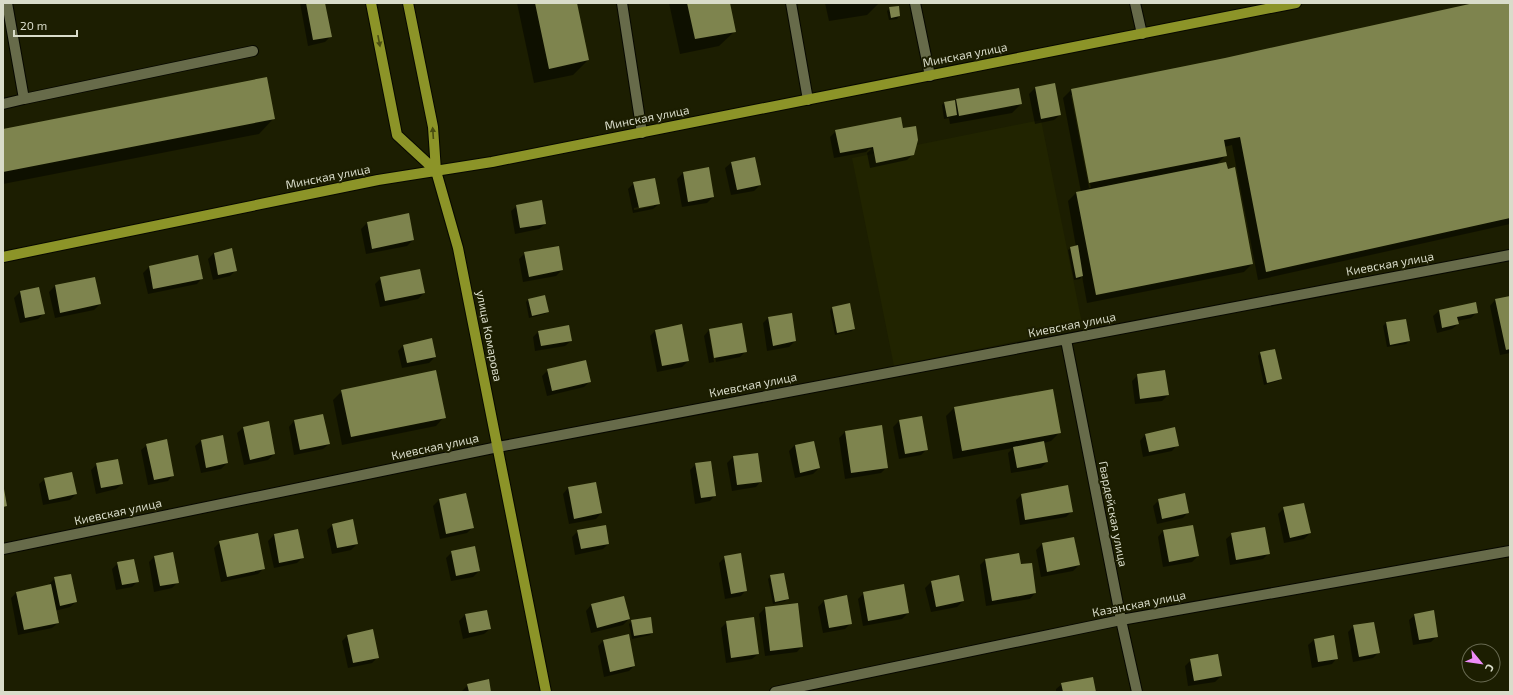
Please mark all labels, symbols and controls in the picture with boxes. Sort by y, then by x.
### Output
scale bar [14,12,77,38]
text: 20 m [20,18,47,32]
one-way arrow [376,35,382,47]
street label: Минская улица [921,39,1009,70]
street label: Минская улица [603,102,691,133]
one-way arrow [430,126,437,139]
street label: Минская улица [284,161,372,192]
street label: Киевская улица [1345,248,1435,279]
street label: улица Комарова [473,289,506,383]
street label: Киевская улица [1027,309,1117,340]
street label: Киевская улица [708,369,798,400]
street label: Киевская улица [390,430,480,463]
street label: Гвардейская улица [1096,460,1131,568]
street label: Киевская улица [73,495,163,528]
street label: Казанская улица [1091,587,1187,620]
north arrow [1461,643,1501,683]
text: С [1483,662,1497,675]

